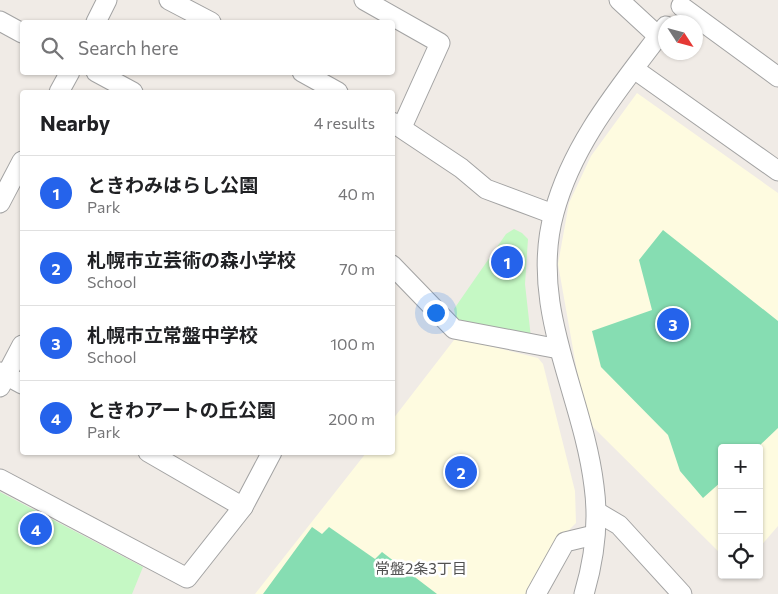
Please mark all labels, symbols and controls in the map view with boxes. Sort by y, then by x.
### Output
north arrow [658,15,703,60]
search box [20,20,395,75]
icon: search [38,34,66,62]
text: Search here [78,36,178,59]
text: Nearby [40,110,110,135]
text: 4 results [314,113,375,132]
text: ときわみはらし公園 [87,173,258,196]
text: 1 [52,184,60,203]
text: 40 m [338,184,375,203]
text: Park [87,197,120,216]
pin: 1 [491,243,523,281]
text: 札幌市立芸術の森小学校 [87,248,296,271]
text: 2 [51,259,61,278]
text: 70 m [339,259,375,278]
text: School [87,272,137,291]
your location [423,300,449,326]
pin: 3 [657,305,689,343]
text: 札幌市立常盤中学校 [87,323,258,346]
text: 3 [51,334,61,353]
text: 100 m [330,334,375,353]
text: School [87,347,137,366]
text: ときわアートの丘公園 [87,398,276,421]
text: 4 [51,409,61,428]
text: 200 m [328,409,375,428]
text: Park [87,422,120,441]
map controls [718,444,763,579]
button: + [718,444,763,489]
pin: 2 [445,453,477,491]
button: − [718,489,763,534]
pin: 4 [20,510,52,548]
button: locate [718,534,763,579]
district label: 常盤2条3丁目 [375,559,467,577]

